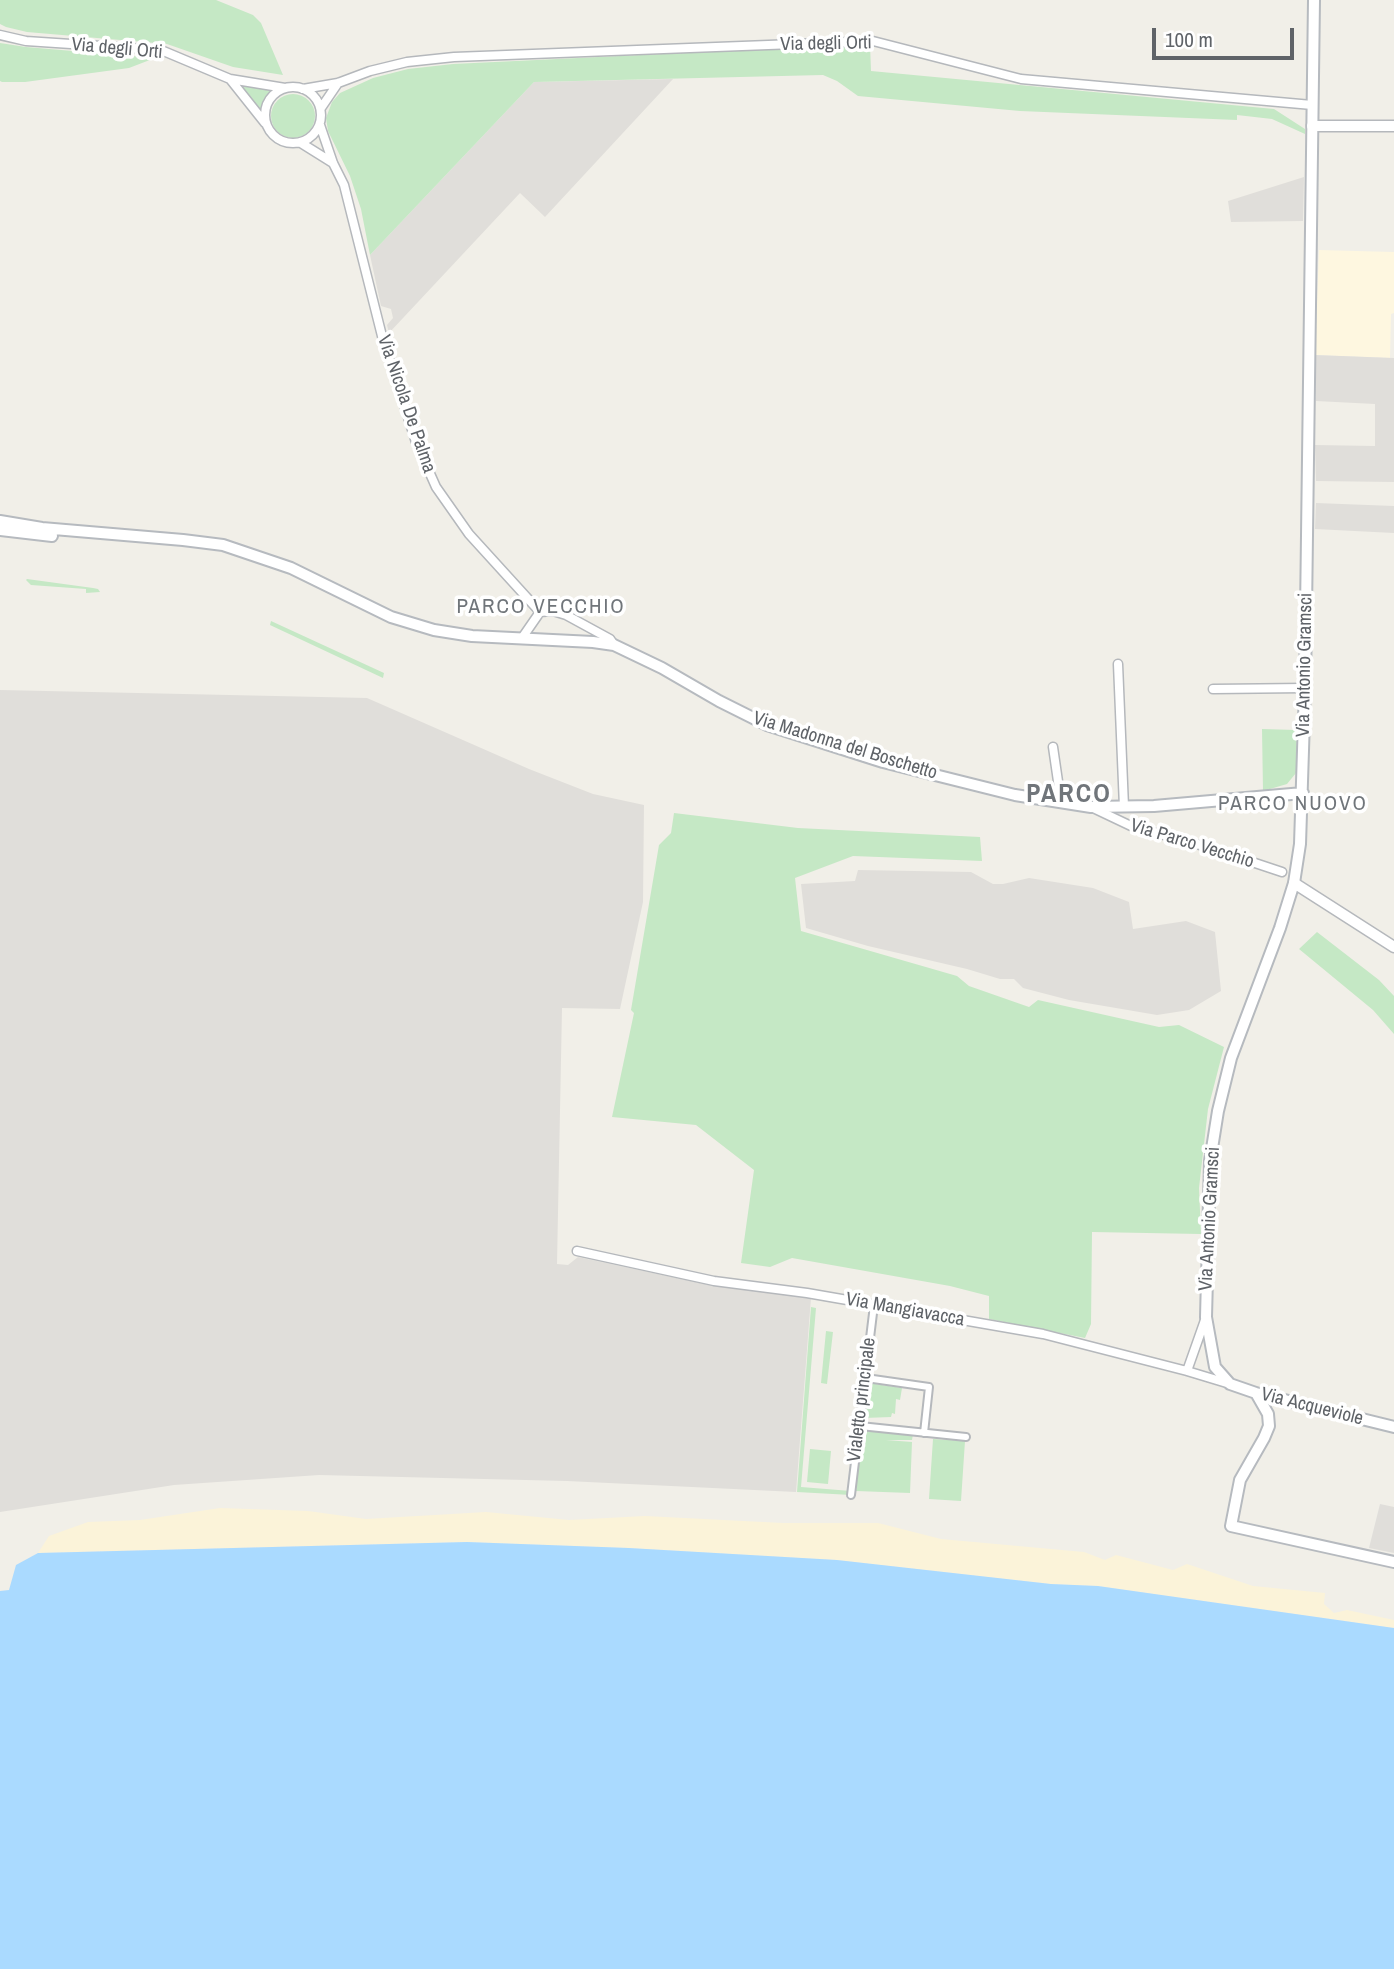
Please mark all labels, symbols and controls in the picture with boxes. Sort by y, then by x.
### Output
scale bar [1156,14,1298,58]
text: 100 m [1165,25,1213,54]
street label: Via degli Orti [780,32,872,56]
street label: Via degli Orti [70,34,164,64]
street label: Via Nicola De Palma [372,332,440,476]
street label: Via Antonio Gramsci [1292,593,1318,737]
district label: PARCO VECCHIO [458,594,624,620]
street label: Via Madonna del Boschetto [750,707,940,785]
district label: PARCO [1027,779,1111,811]
district label: PARCO NUOVO [1219,791,1367,817]
street label: Via Parco Vecchio [1127,814,1257,874]
street label: Via Antonio Gramsci [1195,1146,1225,1292]
street label: Via Mangiavacca [844,1288,966,1332]
street label: Vialetto principale [843,1336,881,1464]
street label: Via Acqueviole [1259,1383,1365,1431]

